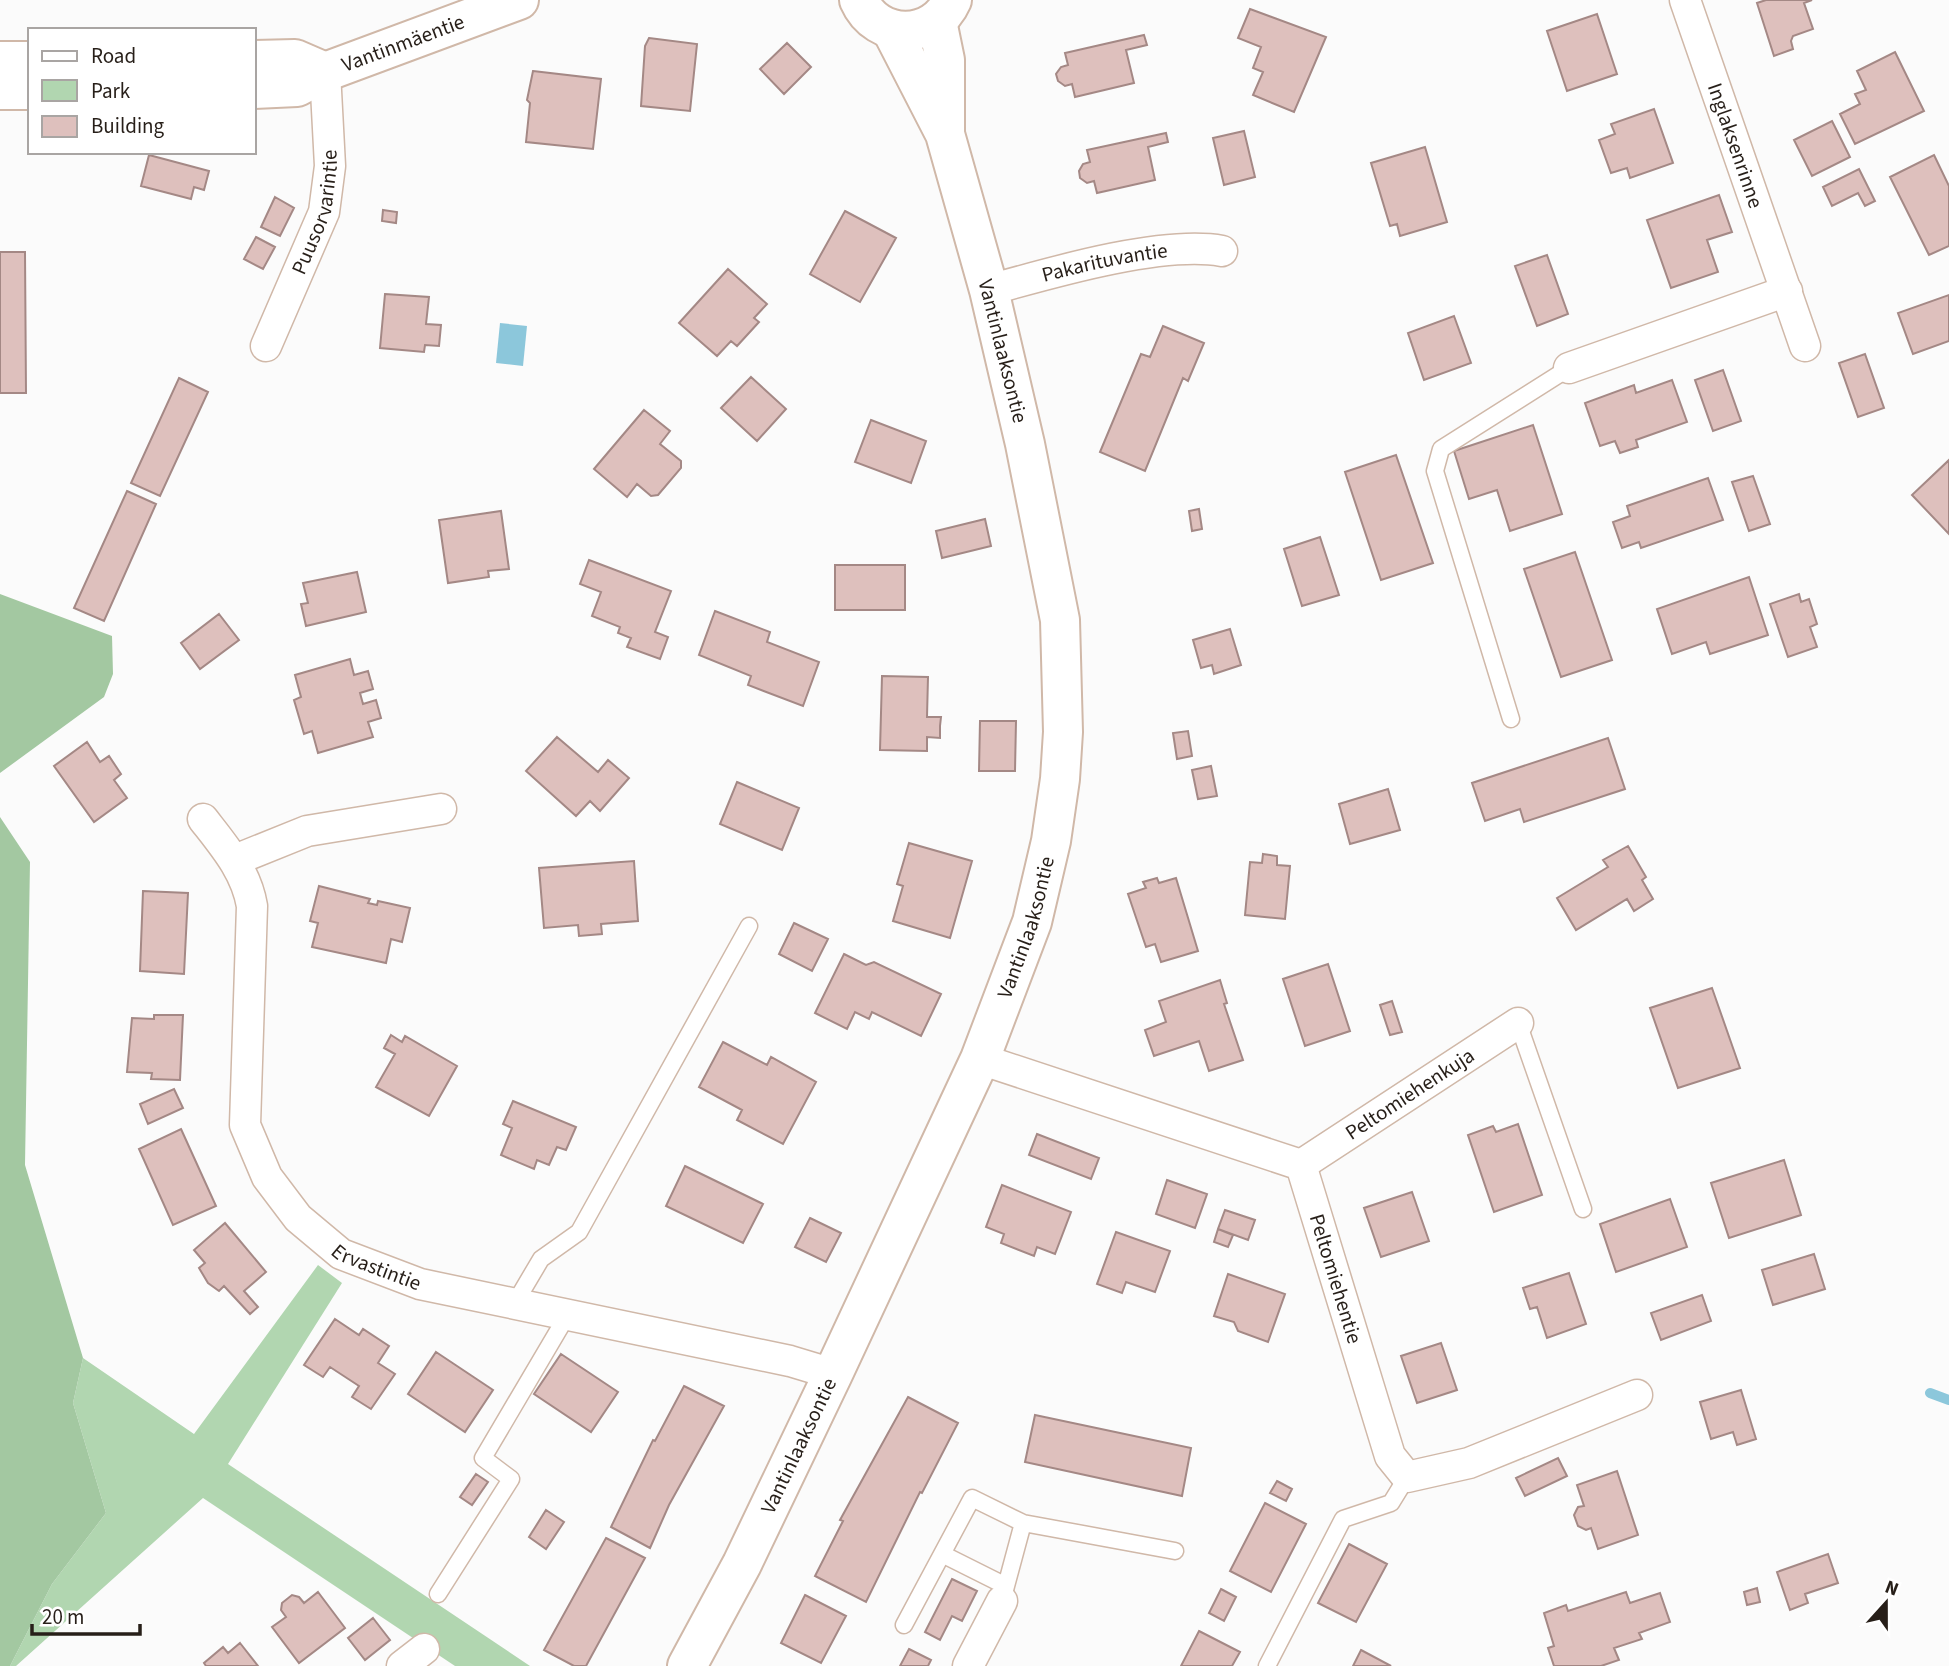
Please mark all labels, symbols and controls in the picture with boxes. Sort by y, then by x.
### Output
street label: Vantinmäentie [337,7,469,80]
legend [28,28,256,154]
text: Road [91,41,136,71]
text: Park [91,76,131,106]
street label: Inglaksenrinne [1700,79,1771,212]
text: Building [91,111,165,141]
street label: Puusorvarintie [284,149,345,279]
street label: Pakarituvantie [1038,235,1169,290]
street label: Vantinlaaksontie [971,276,1035,426]
street label: Vantinlaaksontie [989,853,1062,1003]
street label: Peltomiehenkuja [1339,1040,1480,1147]
street label: Peltomiehentie [1302,1210,1370,1347]
street label: Ervastintie [325,1237,426,1298]
street label: Vantinlaaksontie [753,1373,844,1519]
north arrow [1851,1568,1921,1638]
text: N [1881,1574,1902,1603]
scale bar [32,1592,140,1636]
text: 20 m [42,1602,84,1632]

